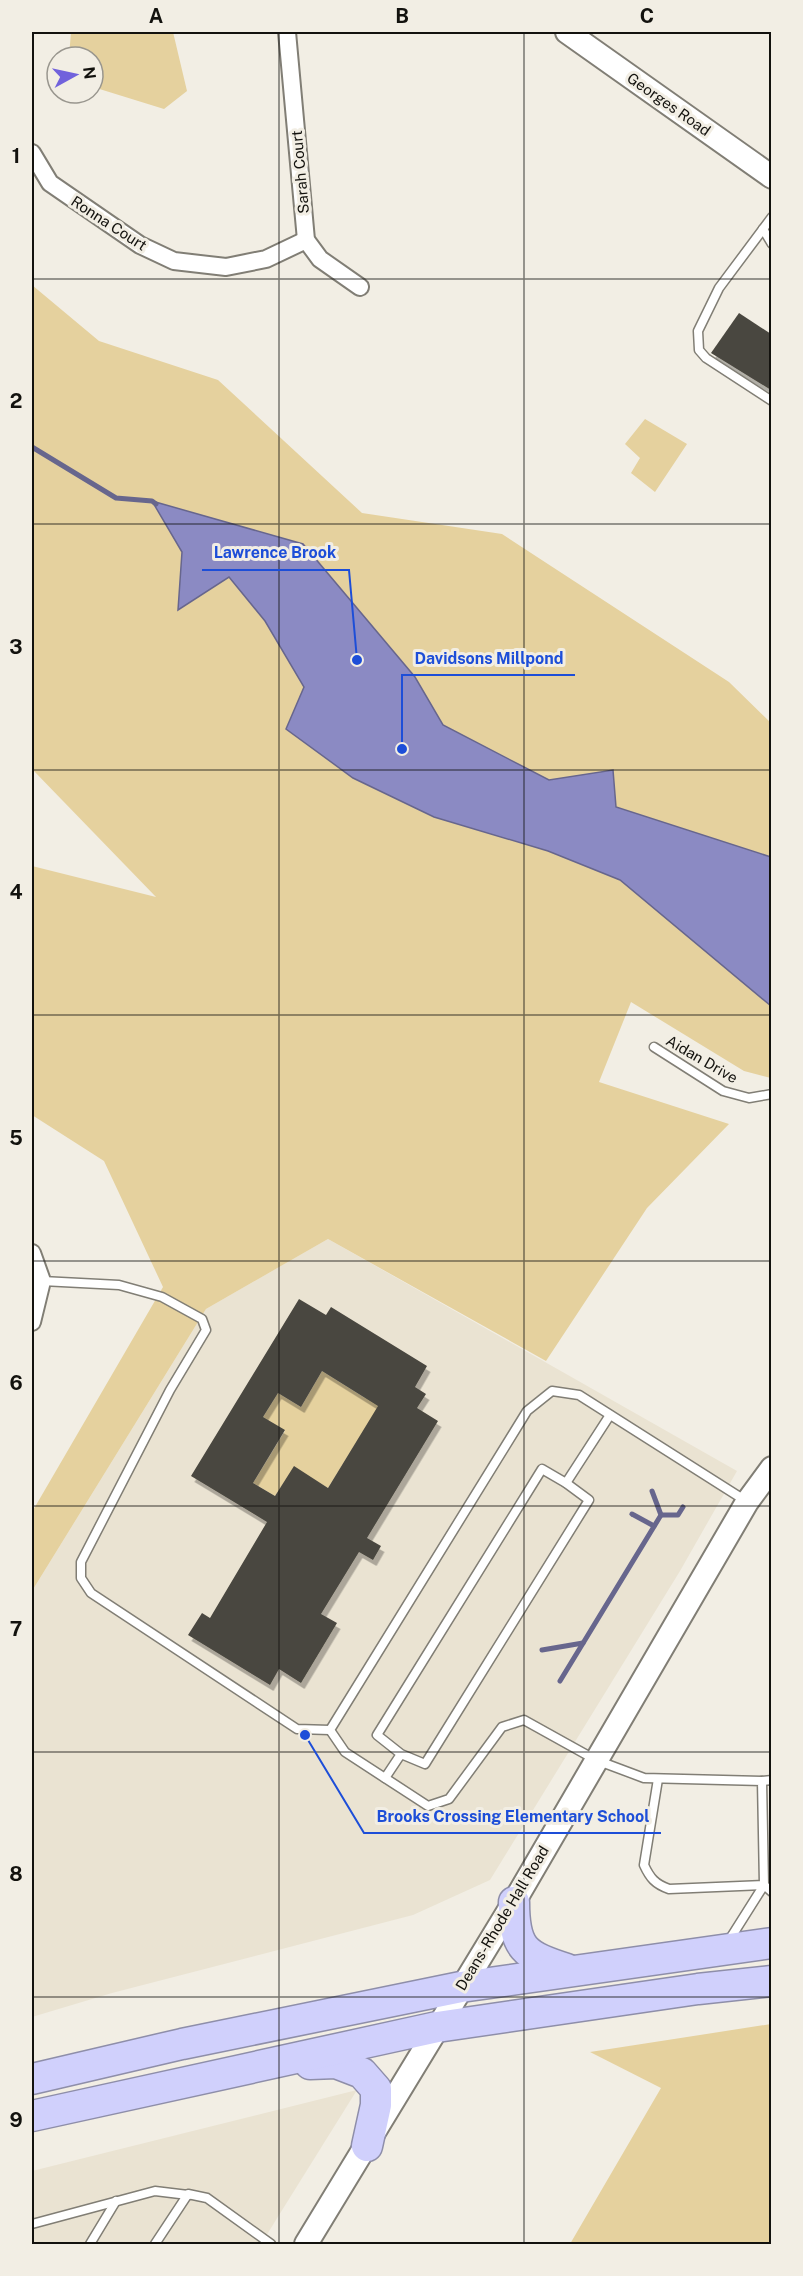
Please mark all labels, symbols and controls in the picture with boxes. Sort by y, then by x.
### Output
text: A [149,4,163,28]
text: B [395,4,409,28]
text: C [640,4,654,28]
north arrow [45,45,105,105]
text: N [79,65,100,81]
street label: Georges Road [624,69,714,139]
street label: Sarah Court [288,129,312,214]
text: 1 [12,144,20,168]
street label: Ronna Court [68,192,150,254]
text: 2 [10,389,22,413]
callout: Lawrence Brook [202,536,349,570]
text: Lawrence Brook [214,543,336,562]
text: 3 [9,635,23,659]
callout: Davidsons Millpond [402,641,575,675]
text: Davidsons Millpond [415,649,563,668]
text: 4 [9,880,23,904]
street label: Aidan Drive [663,1032,741,1086]
text: 5 [9,1126,23,1150]
text: 6 [9,1371,23,1395]
text: 7 [10,1617,22,1641]
callout: Brooks Crossing Elementary School [364,1799,661,1833]
text: Brooks Crossing Elementary School [376,1807,650,1826]
street label: Deans-Rhode Hall Road [452,1843,552,1993]
text: 8 [9,1862,23,1886]
text: 9 [9,2108,23,2132]

